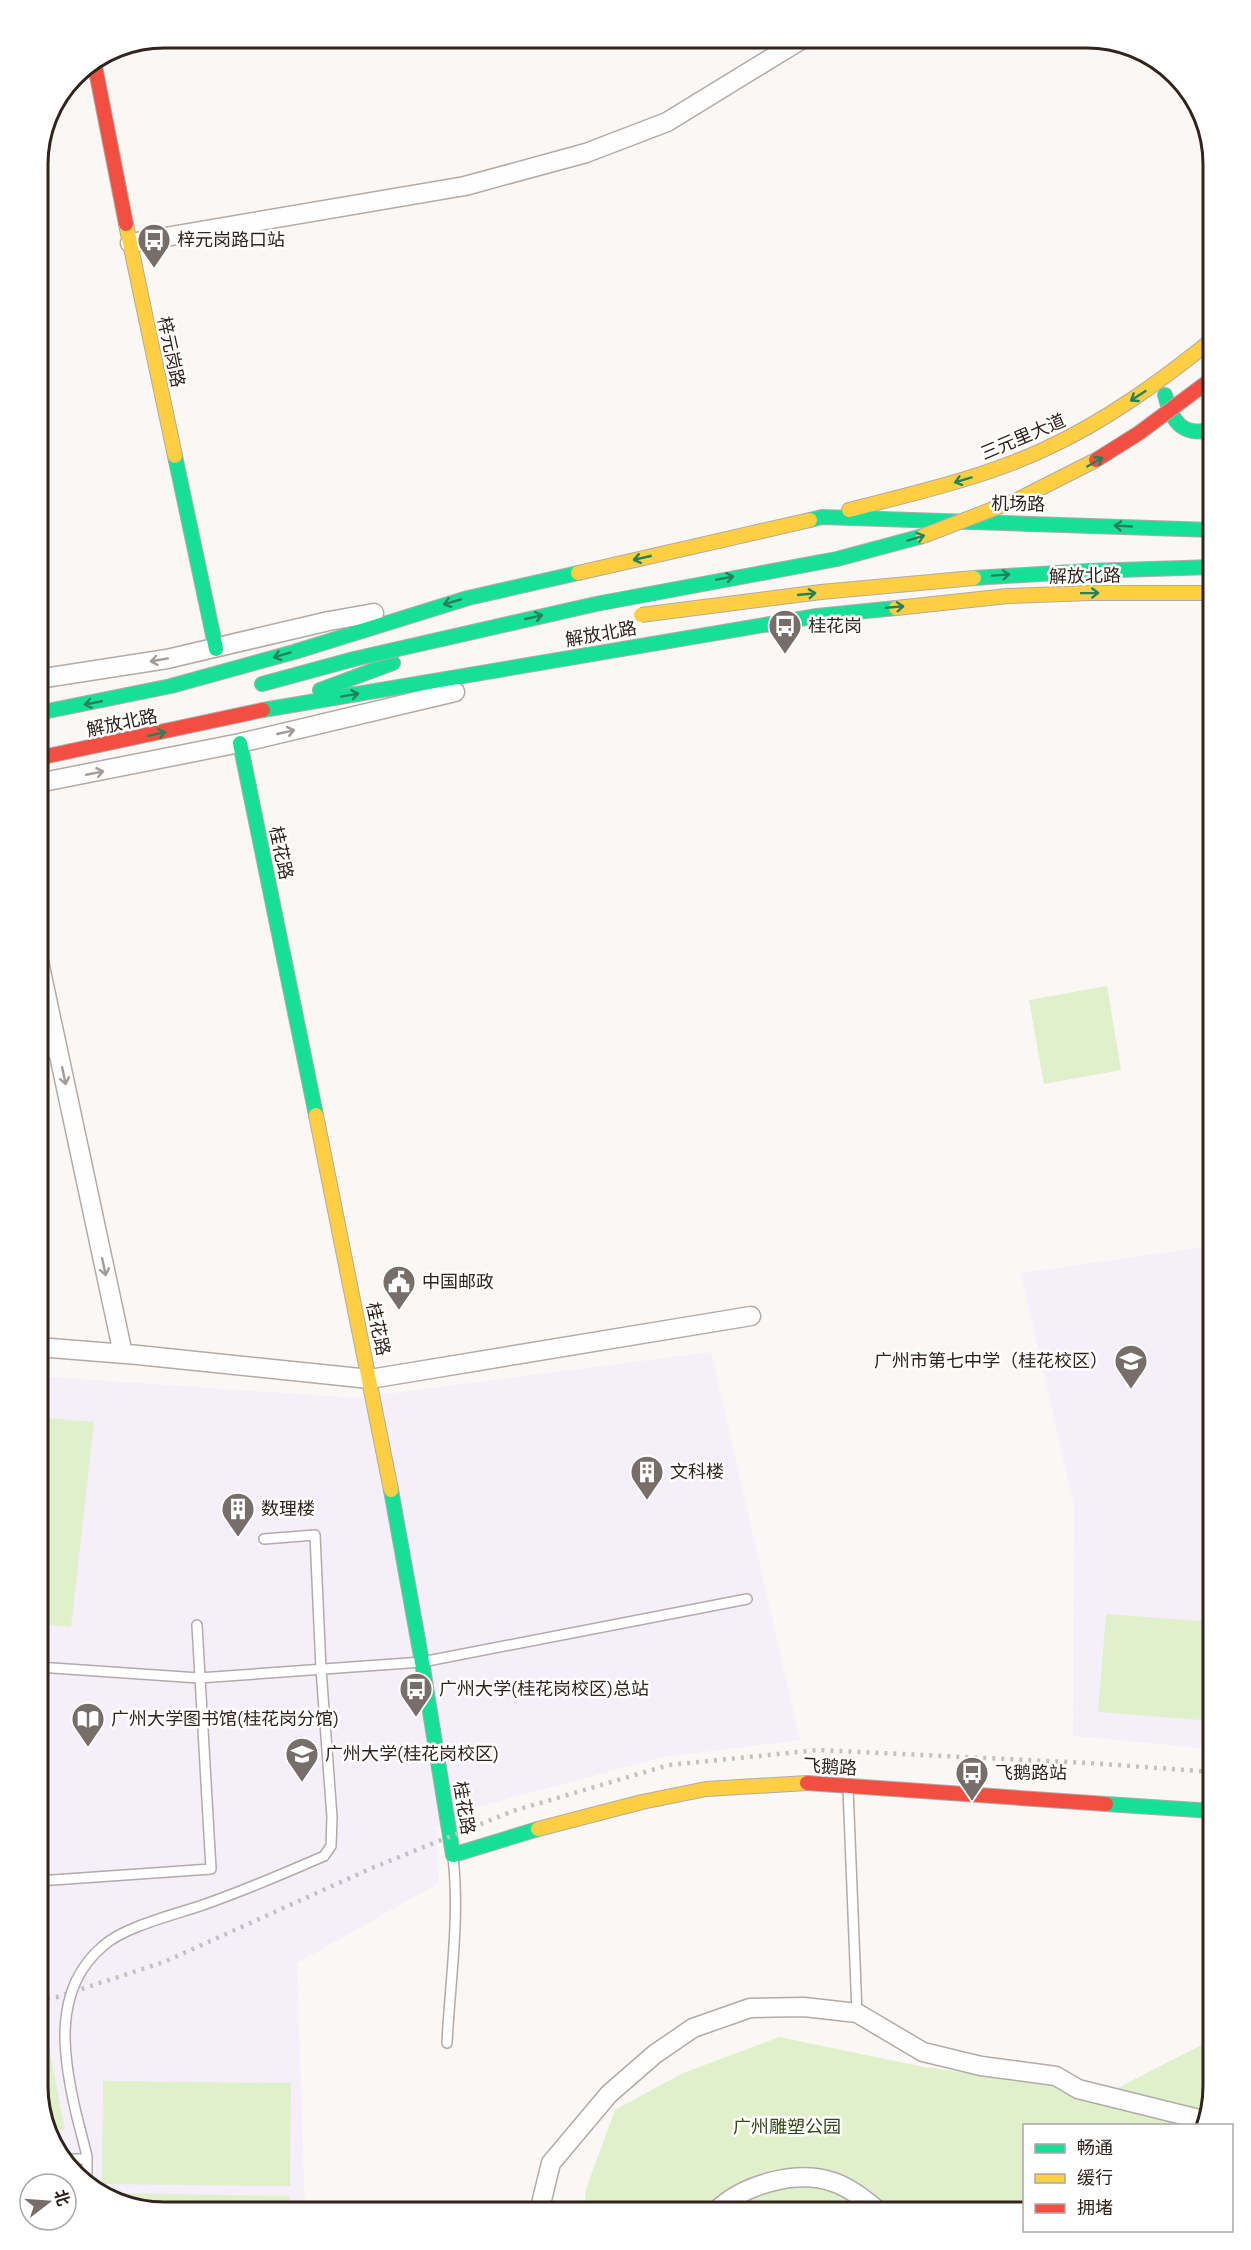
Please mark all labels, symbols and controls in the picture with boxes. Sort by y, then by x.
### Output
bus stop icon: 梓元岗路口站 [136,222,172,269]
place label: 梓元岗路口站 [177,228,285,251]
street label: 梓元岗路 [153,314,190,390]
one-way arrow [1130,390,1147,402]
street label: 三元里大道 [977,408,1069,465]
one-way arrow [1086,455,1103,467]
one-way arrow [954,475,973,486]
street label: 机场路 [991,492,1045,515]
one-way arrow [1113,521,1133,532]
one-way arrow [906,531,925,542]
one-way arrow [633,552,652,564]
street label: 解放北路 [1049,563,1121,588]
one-way arrow [991,569,1011,580]
one-way arrow [715,572,734,583]
one-way arrow [1079,587,1099,599]
one-way arrow [797,588,816,599]
one-way arrow [443,597,462,608]
one-way arrow [885,601,905,612]
bus stop icon: 桂花岗 [767,608,803,655]
one-way arrow [524,611,543,623]
place label: 桂花岗 [808,614,862,637]
street label: 解放北路 [563,616,638,651]
one-way arrow [273,650,292,661]
one-way arrow [149,655,169,666]
one-way arrow [340,689,360,700]
one-way arrow [83,697,102,709]
street label: 解放北路 [84,704,160,741]
one-way arrow [276,726,295,737]
one-way arrow [147,728,166,740]
one-way arrow [86,766,105,778]
street label: 桂花路 [265,824,298,882]
one-way arrow [58,1066,70,1085]
one-way arrow [99,1257,111,1276]
public building icon: 中国邮政 [381,1264,417,1311]
place label: 中国邮政 [422,1270,494,1293]
street label: 桂花路 [362,1300,395,1358]
school or university icon: 广州市第七中学（桂花校区） [1113,1343,1149,1390]
place label: 广州市第七中学（桂花校区） [874,1349,1108,1372]
building icon: 文科楼 [629,1454,665,1501]
place label: 文科楼 [670,1460,724,1483]
building icon: 数理楼 [220,1491,256,1538]
place label: 数理楼 [261,1497,315,1520]
bus stop icon: 广州大学(桂花岗校区)总站 [398,1671,434,1718]
place label: 广州大学(桂花岗校区)总站 [439,1677,649,1700]
library icon: 广州大学图书馆(桂花岗分馆) [70,1701,106,1748]
place label: 广州大学图书馆(桂花岗分馆) [111,1707,339,1730]
school or university icon: 广州大学(桂花岗校区) [284,1736,320,1783]
place label: 广州大学(桂花岗校区) [325,1742,499,1765]
street label: 飞鹅路 [802,1754,858,1779]
bus stop icon: 飞鹅路站 [954,1755,990,1802]
place label: 飞鹅路站 [995,1761,1067,1784]
street label: 桂花路 [449,1779,480,1836]
park label: 广州雕塑公园 [733,2115,841,2138]
legend [1023,2124,1233,2232]
text: 畅通 [1077,2136,1113,2159]
text: 缓行 [1077,2166,1113,2189]
north arrow [18,2172,78,2232]
text: 北 [50,2187,74,2208]
text: 拥堵 [1077,2196,1113,2219]

